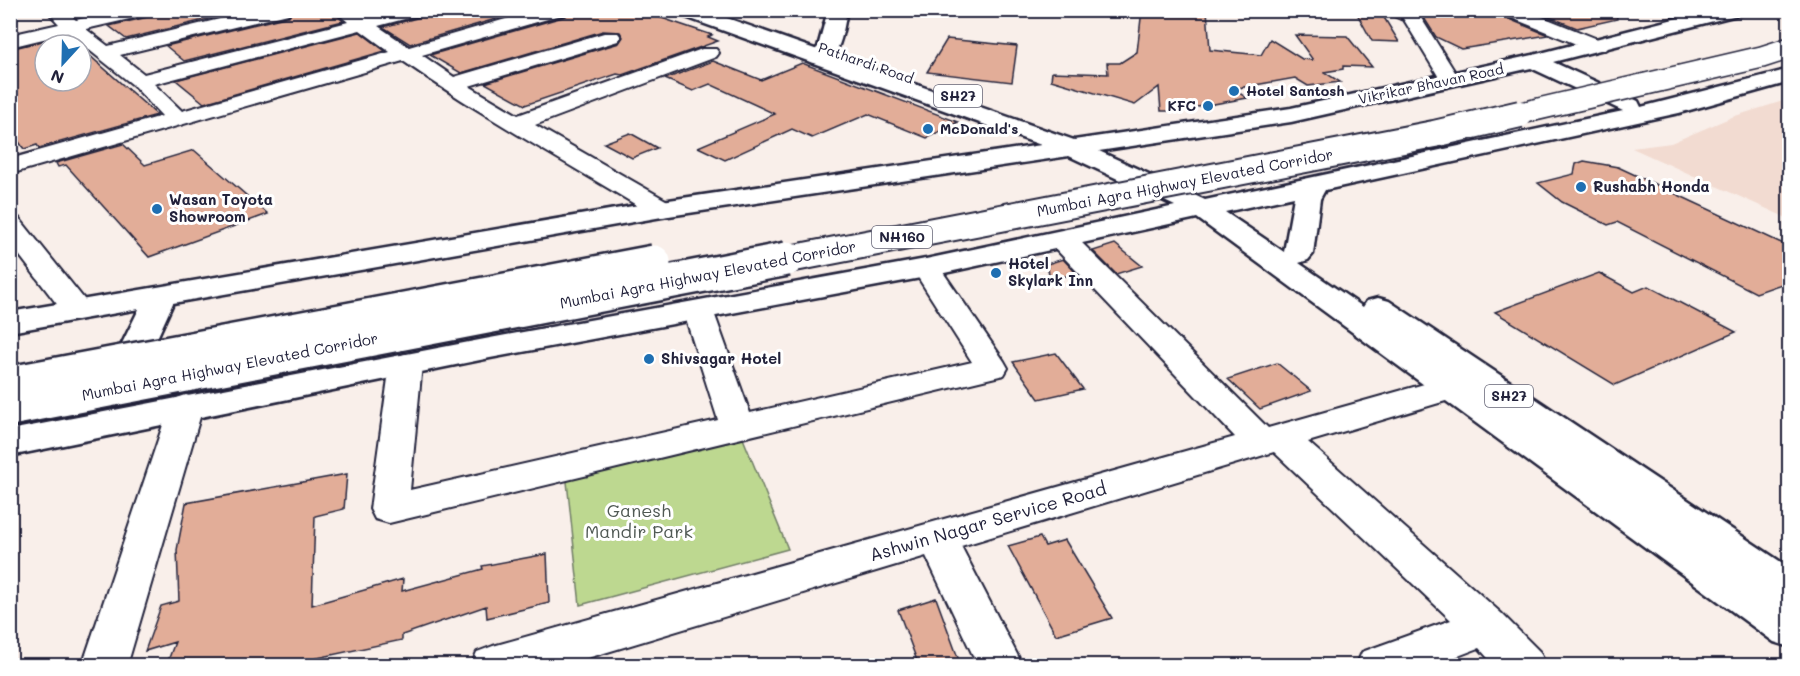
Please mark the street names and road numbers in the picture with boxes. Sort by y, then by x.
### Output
street label: Pathardi Road [816,37,916,88]
street label: Vikrikar Bhavan Road [1356,59,1505,108]
road number: SH27 [934,85,982,107]
street label: Mumbai Agra Highway Elevated Corridor [1035,143,1335,221]
road number: NH160 [872,226,932,248]
street label: Mumbai Agra Highway Elevated Corridor [558,235,858,313]
street label: Mumbai Agra Highway Elevated Corridor [80,327,380,405]
road number: SH27 [1485,385,1533,407]
street label: Ashwin Nagar Service Road [867,476,1109,566]

